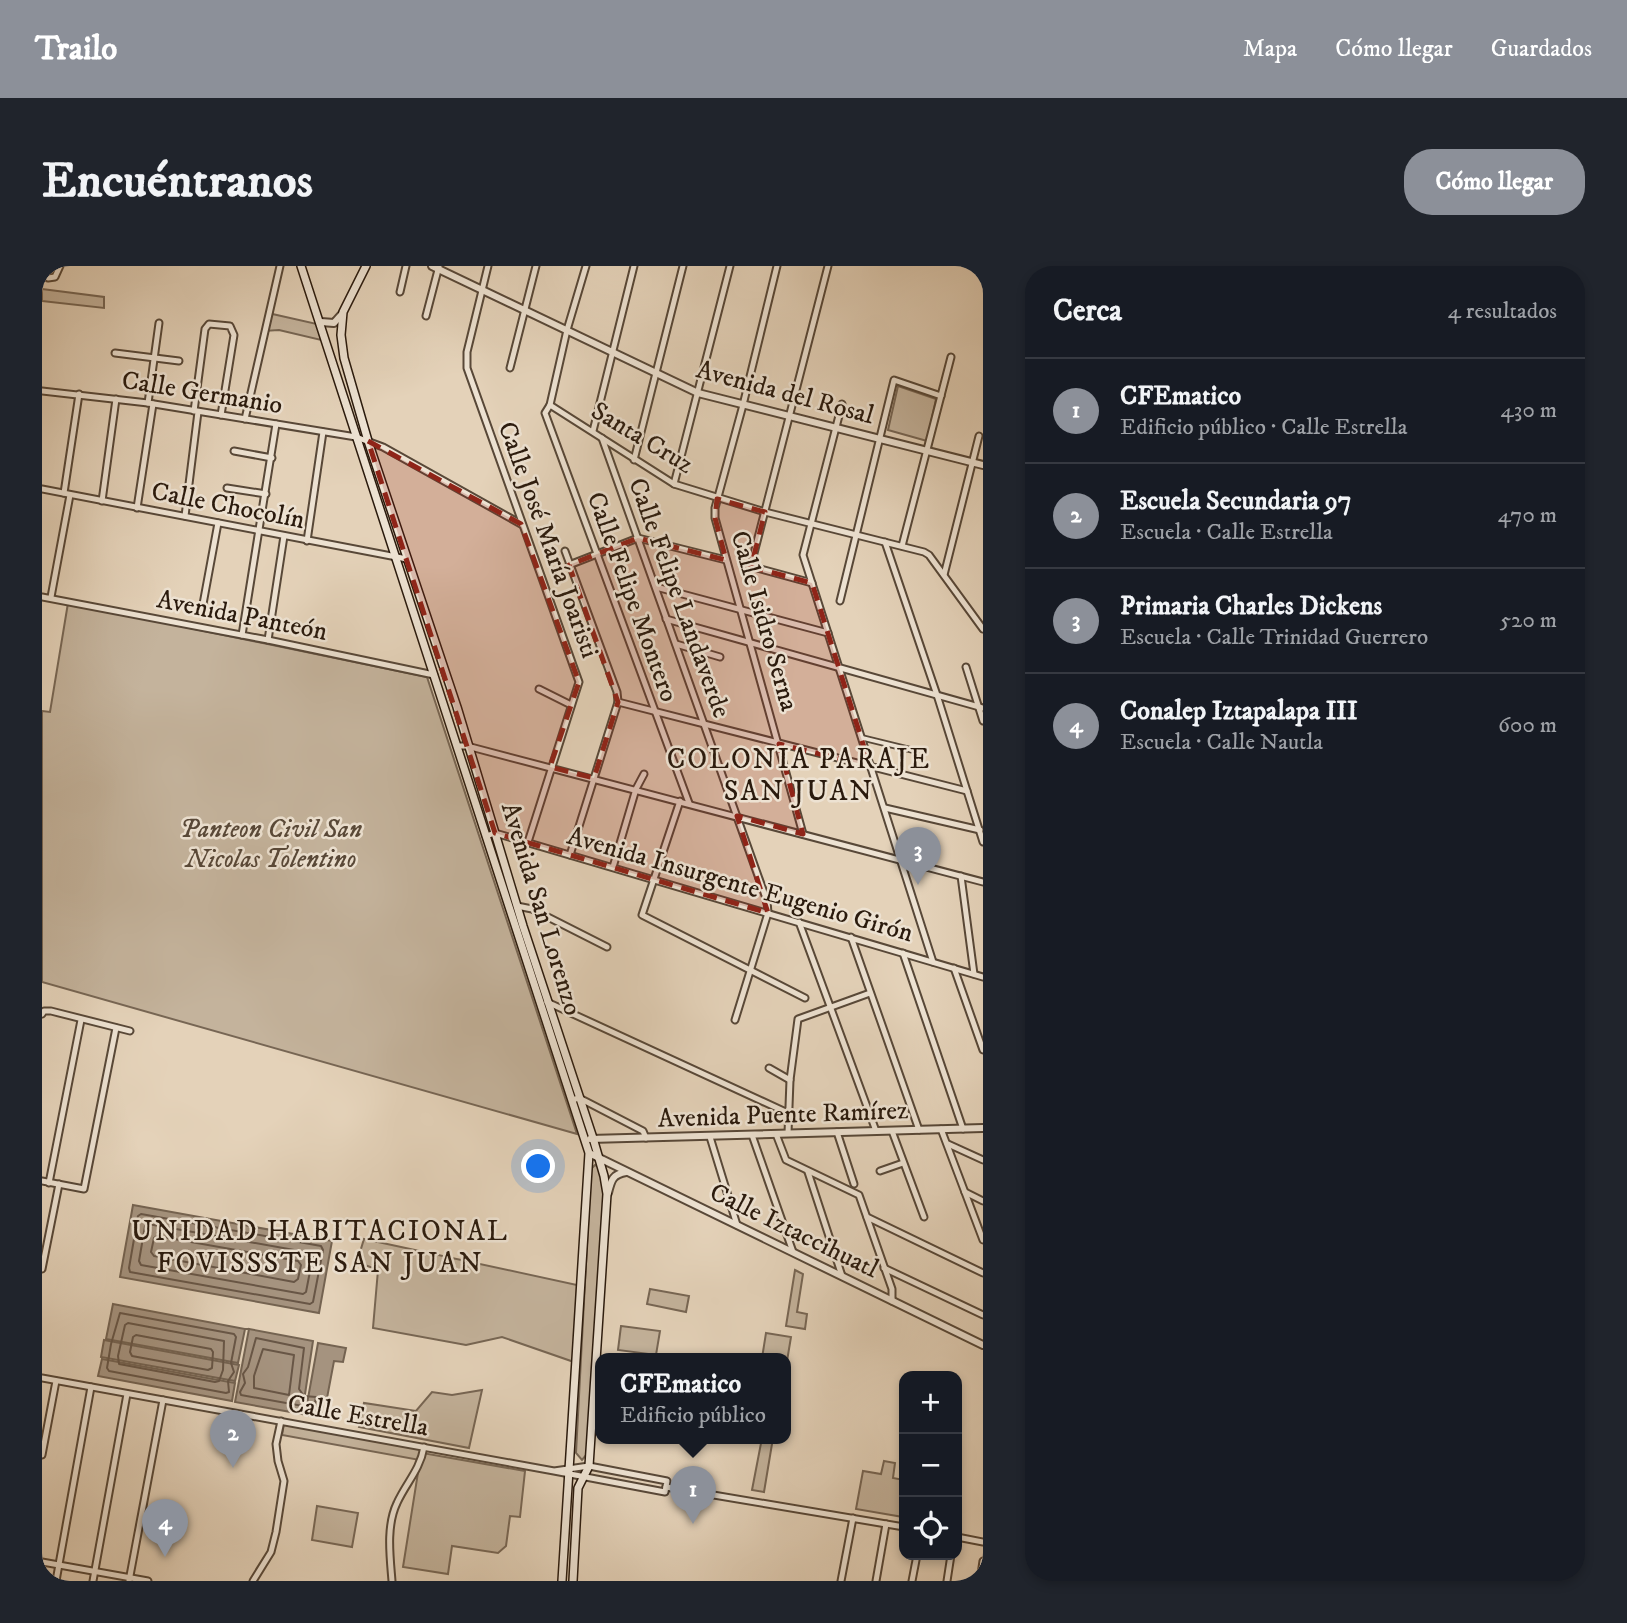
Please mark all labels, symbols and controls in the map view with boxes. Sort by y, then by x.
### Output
text: Trailo [35,29,117,70]
text: Mapa [1243,34,1297,64]
text: Cómo llegar [1335,34,1453,64]
text: Guardados [1491,34,1592,64]
button: Cómo llegar [1404,149,1585,215]
text: Encuéntranos [42,151,313,213]
text: Cerca [1053,293,1122,330]
text: 4 resultados [1448,297,1557,326]
street label: Avenida del Rosal [693,353,878,433]
street label: Calle Germanio [119,364,285,422]
text: CFEmatico [1120,380,1241,413]
street label: Santa Cruz [585,395,699,481]
text: 1 [1072,396,1080,425]
text: 430 m [1501,396,1557,425]
text: Edificio público · Calle Estrella [1120,413,1408,442]
street label: Calle José María Joaristi [490,417,606,663]
street label: Calle Felipe Landaverde [620,474,738,722]
street label: Calle Chocolín [149,475,308,537]
text: Escuela Secundaria 97 [1120,485,1351,518]
street label: Calle Felipe Montero [579,487,685,707]
text: 2 [1070,501,1082,530]
text: 470 m [1498,501,1557,530]
text: Escuela · Calle Estrella [1120,518,1333,547]
street label: Calle Isidro Serna [723,527,805,715]
street label: Avenida Panteón [154,583,330,649]
text: Primaria Charles Dickens [1120,590,1382,623]
text: 3 [1072,606,1080,635]
text: 520 m [1500,606,1557,635]
text: Escuela · Calle Trinidad Guerrero [1120,623,1428,652]
text: Conalep Iztapalapa III [1120,695,1358,728]
text: 4 [1069,711,1083,740]
text: 600 m [1498,711,1557,740]
text: Escuela · Calle Nautla [1120,728,1323,757]
district label: COLONIA PARAJE SAN JUAN [667,742,931,809]
street label: Avenida San Lorenzo [493,798,589,1020]
park label: Panteon Civil San Nicolas Tolentino [180,813,362,876]
street label: Avenida Insurgente Eugenio Girón [563,820,917,950]
pin: 3 [895,827,941,885]
street label: Avenida Puente Ramírez [657,1094,909,1136]
your location [521,1149,555,1183]
street label: Calle Iztaccihuatl [704,1176,884,1286]
district label: UNIDAD HABITACIONAL FOVISSSTE SAN JUAN [131,1214,509,1281]
popup [595,1353,791,1444]
text: CFEmatico [620,1368,741,1401]
map controls [899,1371,962,1560]
button: + [899,1371,962,1434]
street label: Calle Estrella [285,1387,431,1445]
text: Edificio público [620,1401,766,1430]
pin: 2 [210,1410,256,1468]
button: − [899,1434,962,1497]
pin: 1 [670,1466,716,1524]
button: locate [899,1497,962,1560]
pin: 4 [142,1499,188,1557]

